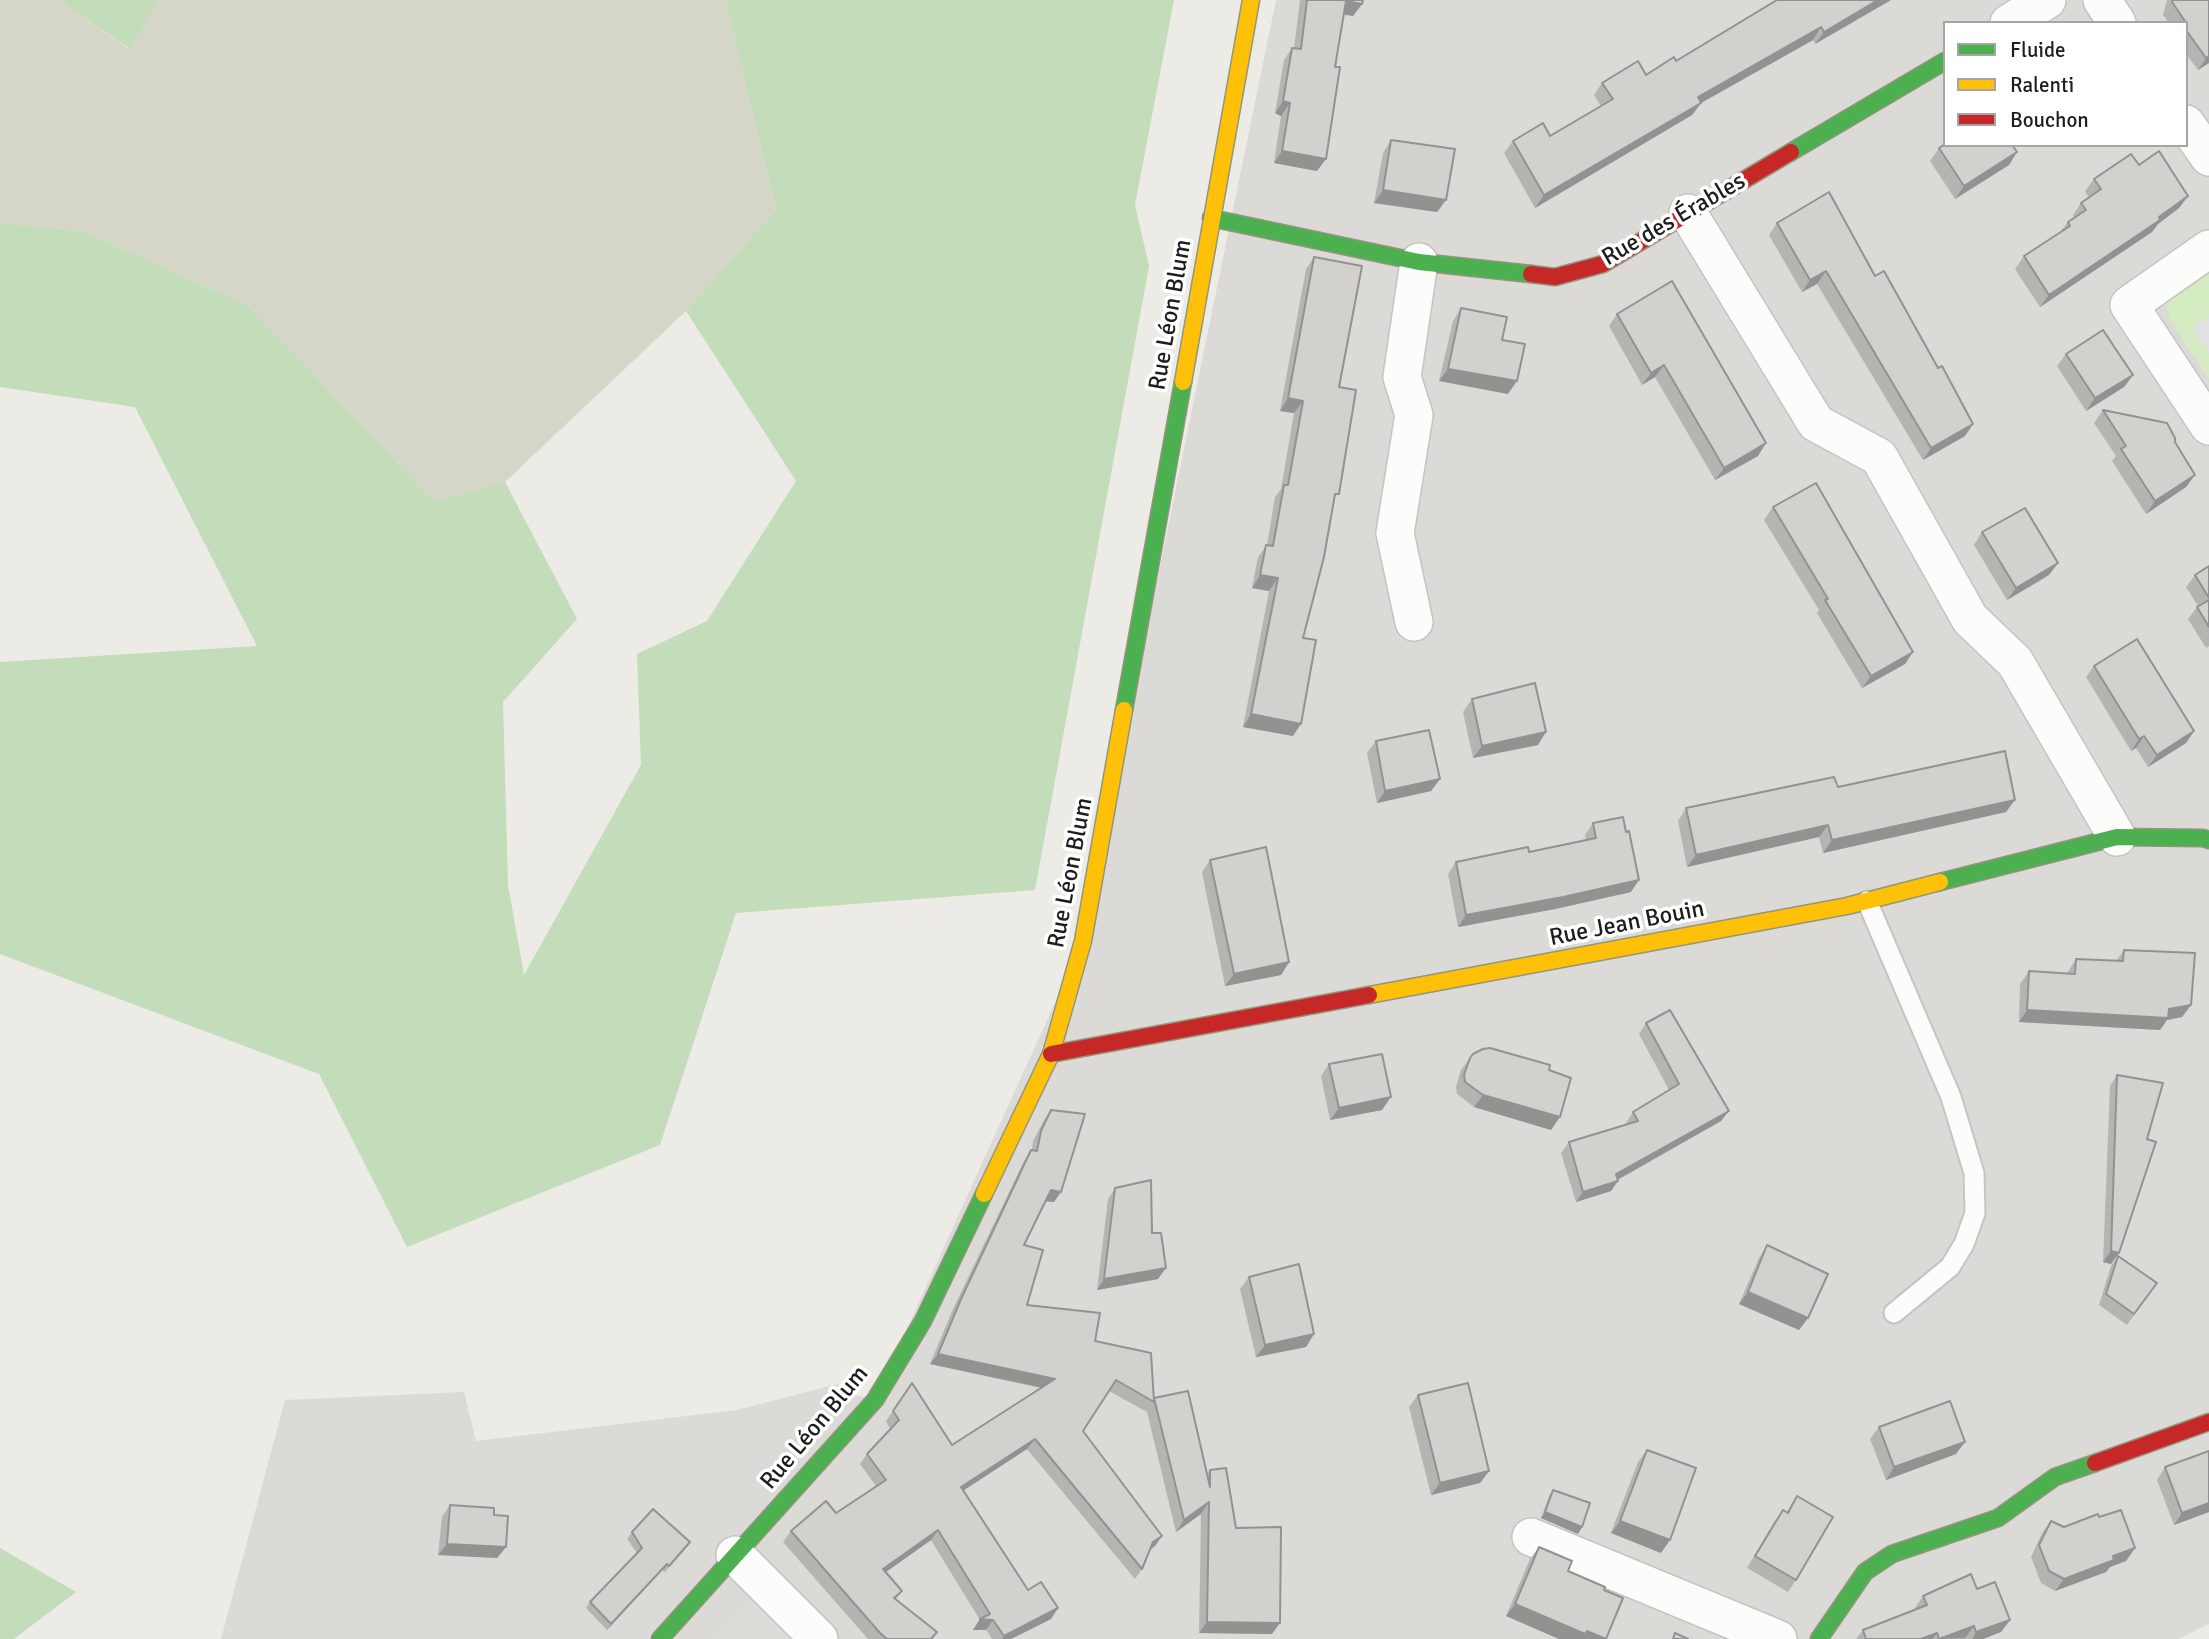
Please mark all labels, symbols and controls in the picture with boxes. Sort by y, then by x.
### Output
legend [1943,21,2188,147]
text: Fluide [2010,37,2066,63]
text: Ralenti [2010,72,2074,98]
text: Bouchon [2010,107,2089,133]
street label: Rue des Érables [1597,167,1751,273]
street label: Rue Léon Blum [1144,237,1198,393]
street label: Rue Léon Blum [1042,795,1100,951]
street label: Rue Jean Bouin [1547,895,1707,953]
street label: Rue Léon Blum [755,1360,875,1496]

